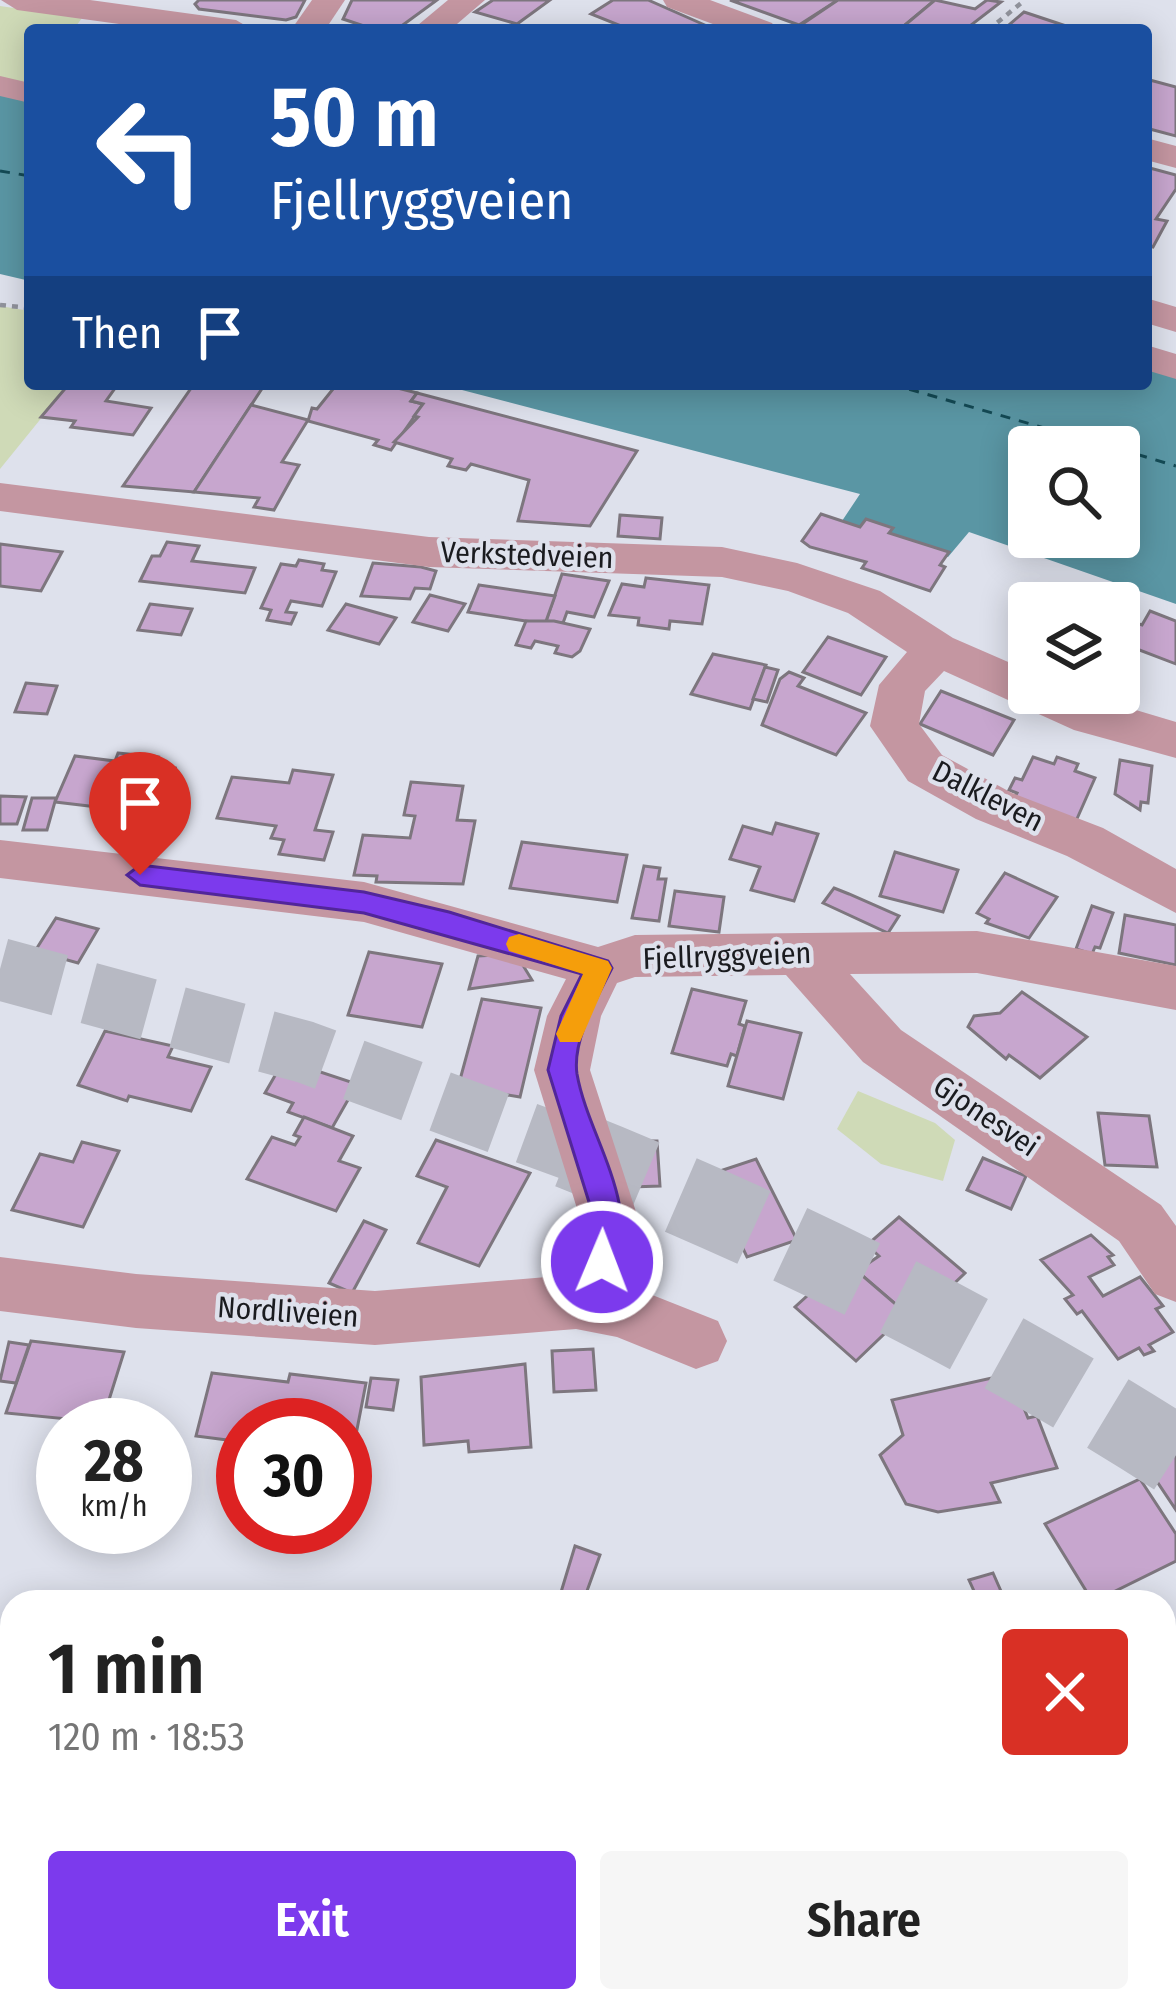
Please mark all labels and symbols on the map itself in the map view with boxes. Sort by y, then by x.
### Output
street label: Verkstedveien [440,534,614,576]
pin [89,752,191,875]
street label: Dalkleven [926,753,1050,839]
street label: Fjellryggveien [642,935,812,977]
street label: Gjonesvei [927,1068,1045,1164]
position arrow [539,1199,665,1325]
street label: Nordliveien [216,1289,360,1335]
speed limit sign: 30 [216,1398,372,1554]

